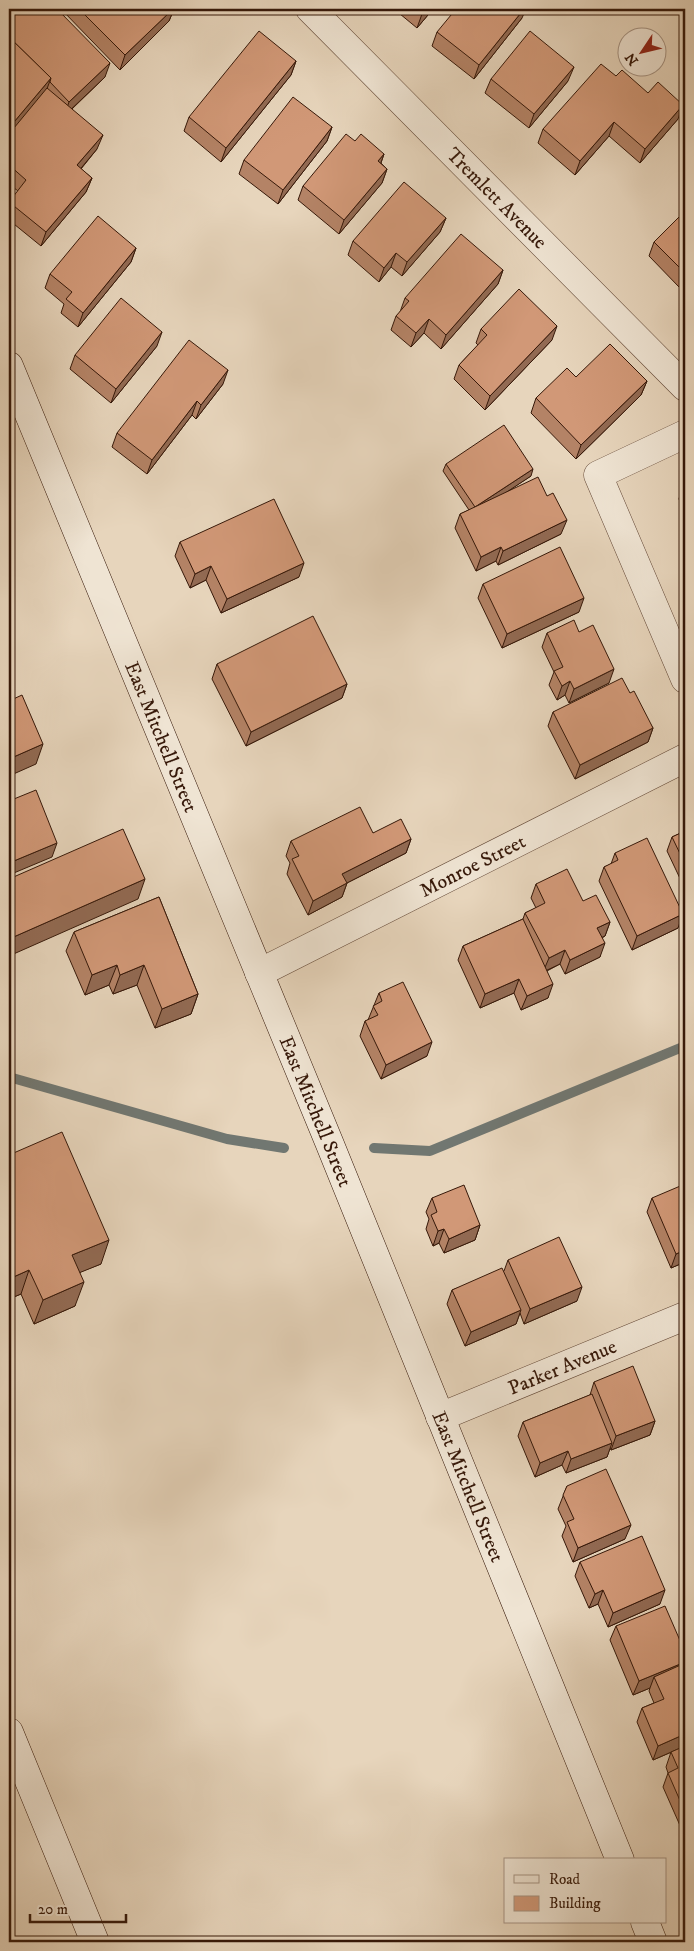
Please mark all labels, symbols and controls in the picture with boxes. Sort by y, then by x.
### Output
north arrow [616,28,666,78]
text: N [621,49,643,69]
street label: Tremlett Avenue [441,143,552,255]
street label: East Mitchell Street [118,658,203,816]
street label: Monroe Street [416,830,530,904]
street label: East Mitchell Street [273,1033,357,1191]
street label: Parker Avenue [505,1335,621,1402]
street label: East Mitchell Street [425,1408,509,1566]
legend [504,1858,666,1924]
text: Road [549,1870,581,1889]
scale bar [30,1891,126,1923]
text: Building [549,1894,601,1913]
text: 20 m [38,1900,68,1919]

